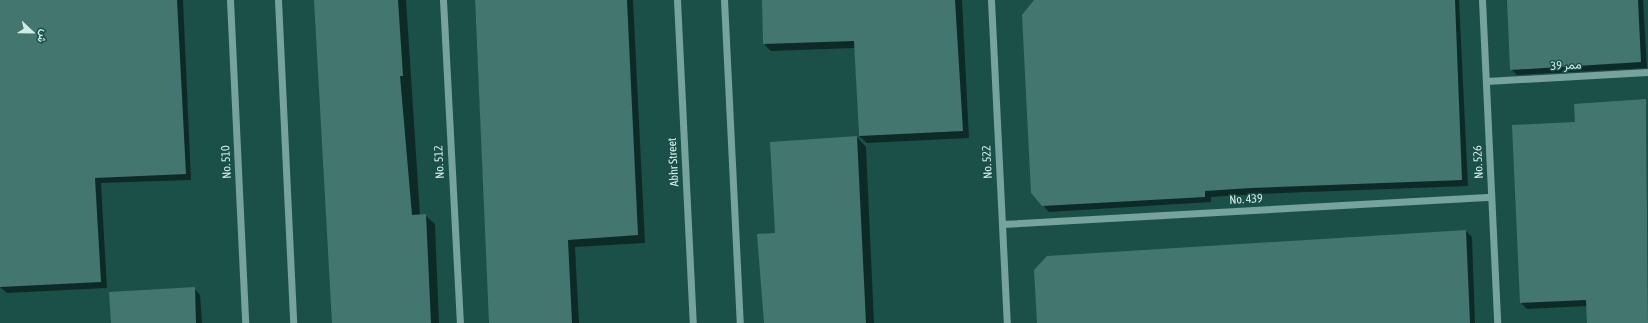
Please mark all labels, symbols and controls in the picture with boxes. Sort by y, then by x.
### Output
north arrow [12,12,52,52]
text: ش [35,28,51,45]
street label: ممر 39 [1550,58,1582,74]
street label: Abhr Street [666,137,682,187]
street label: No. 510 [219,145,235,179]
street label: No. 512 [432,145,448,179]
street label: No. 522 [980,145,996,179]
street label: No. 526 [1471,145,1487,179]
street label: No. 439 [1229,192,1263,208]

